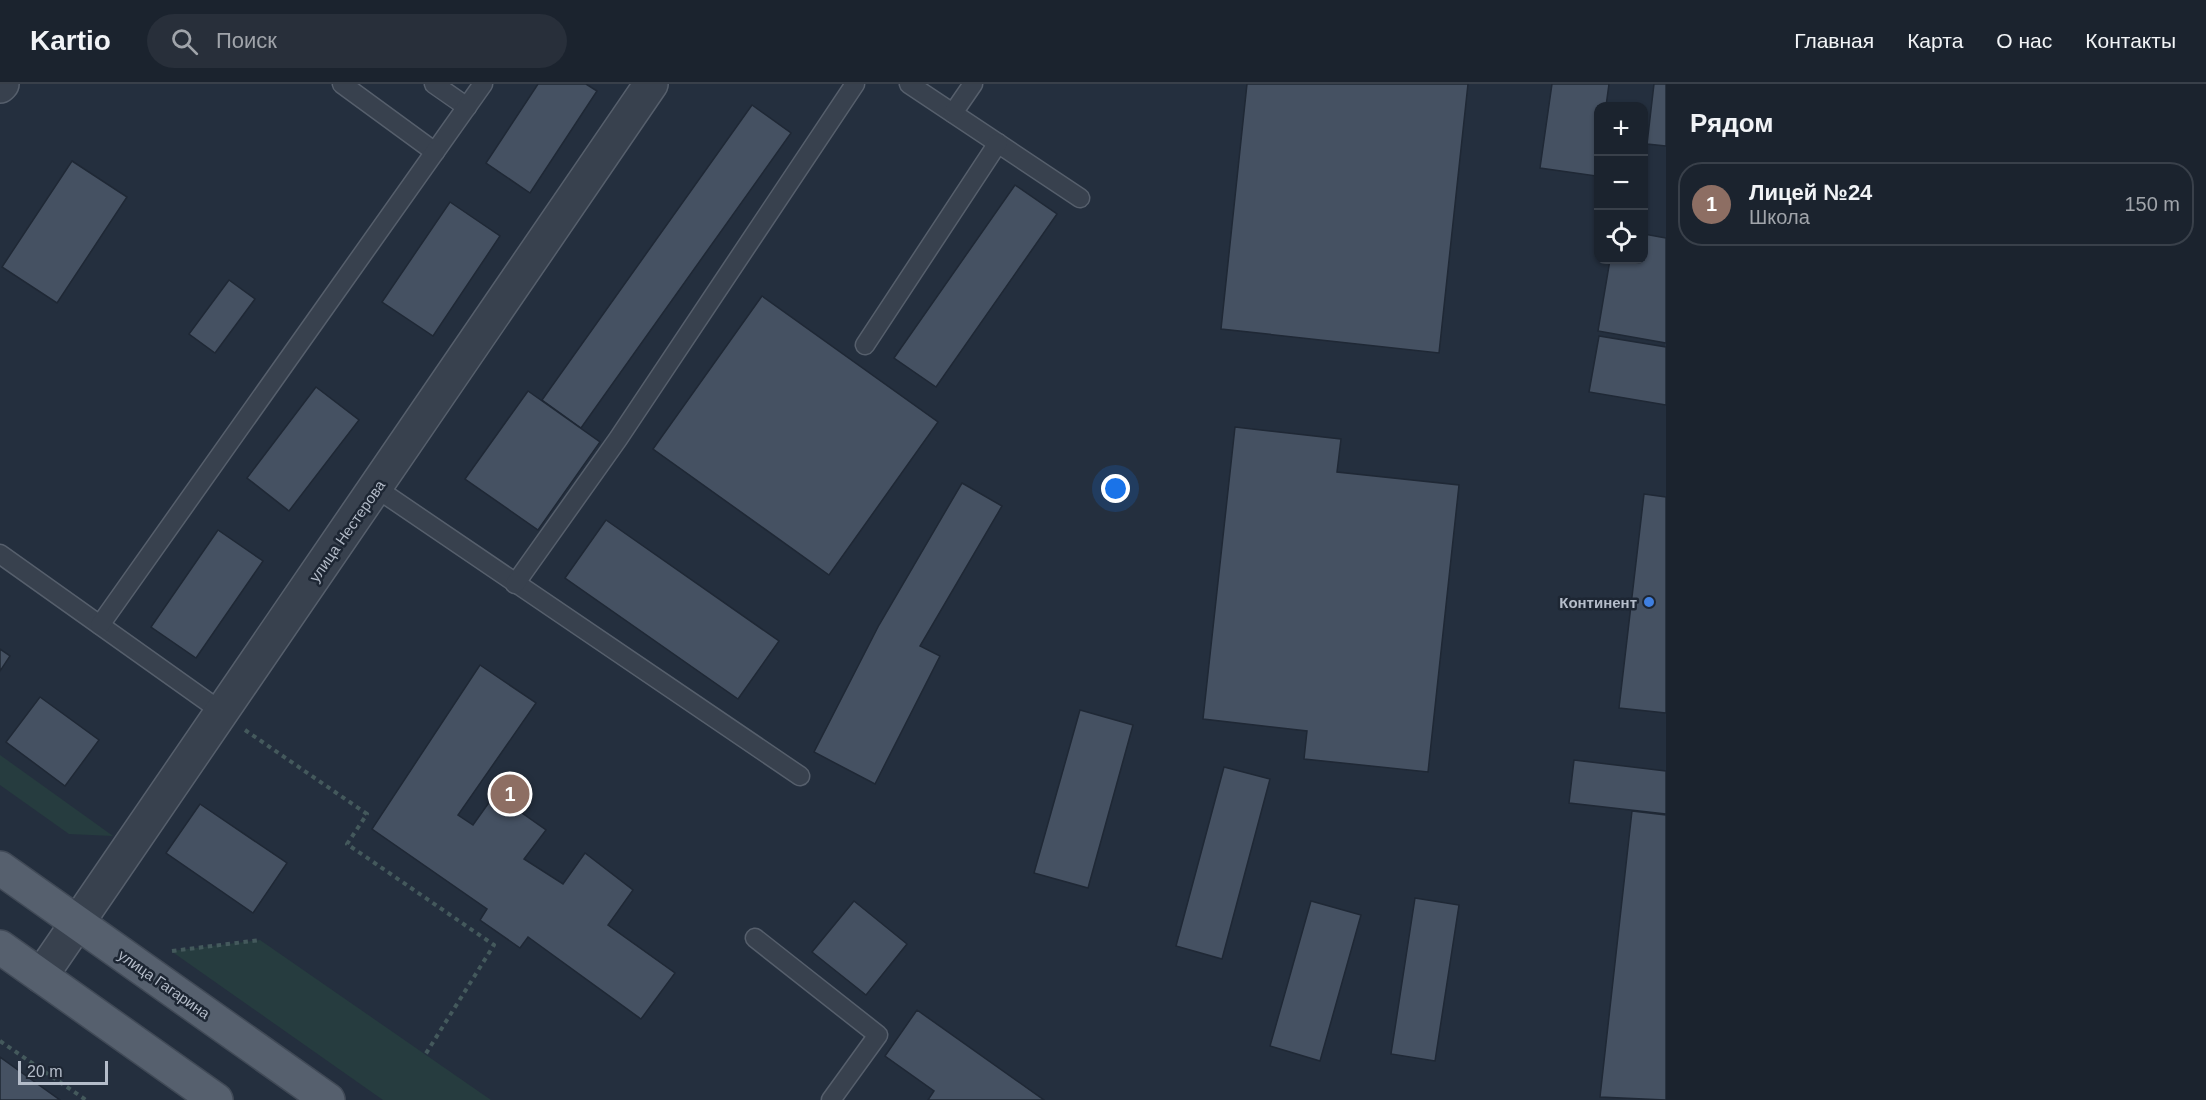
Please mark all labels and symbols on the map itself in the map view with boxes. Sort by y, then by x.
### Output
your location [1101,474,1130,503]
street label: улица Нестерова [306,476,389,585]
place label: Континент [1559,594,1637,611]
marker: Континент [1642,595,1656,609]
pin: 1 [490,772,530,816]
street label: улица Гагарина [115,946,214,1022]
scale bar [18,1058,108,1086]

